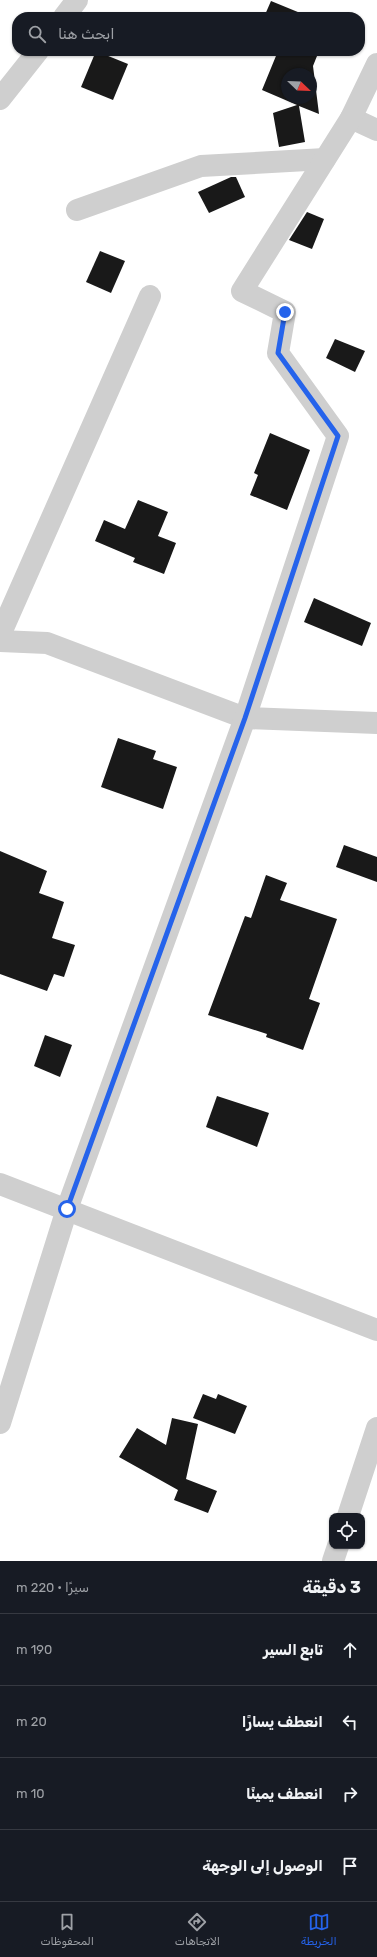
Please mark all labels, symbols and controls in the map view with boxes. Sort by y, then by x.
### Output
search box [12,12,365,56]
icon: search [26,23,48,45]
text: ابحث هنا [58,25,115,43]
north arrow [281,68,317,104]
route end [276,303,294,321]
route start [58,1200,76,1218]
map controls [329,1513,365,1549]
button: locate [329,1513,365,1549]
text: 3 دقيقة [302,1577,361,1597]
text: سيرًا · 220 m [16,1580,89,1595]
icon: ahead [339,1639,361,1661]
text: تابع السير [263,1641,323,1659]
text: 190 m [16,1642,52,1657]
icon: left [339,1711,361,1733]
text: انعطف يسارًا [242,1713,323,1731]
text: 20 m [16,1714,47,1729]
icon: right [339,1783,361,1805]
text: انعطف يمينًا [246,1785,323,1803]
text: 10 m [16,1786,45,1801]
icon: arrive [339,1855,361,1877]
text: الوصول إلى الوجهة [202,1857,323,1875]
tab: المحفوظات [40,1911,94,1948]
tab: الاتجاهات [175,1911,220,1948]
tab: الخريطة [301,1911,337,1948]

